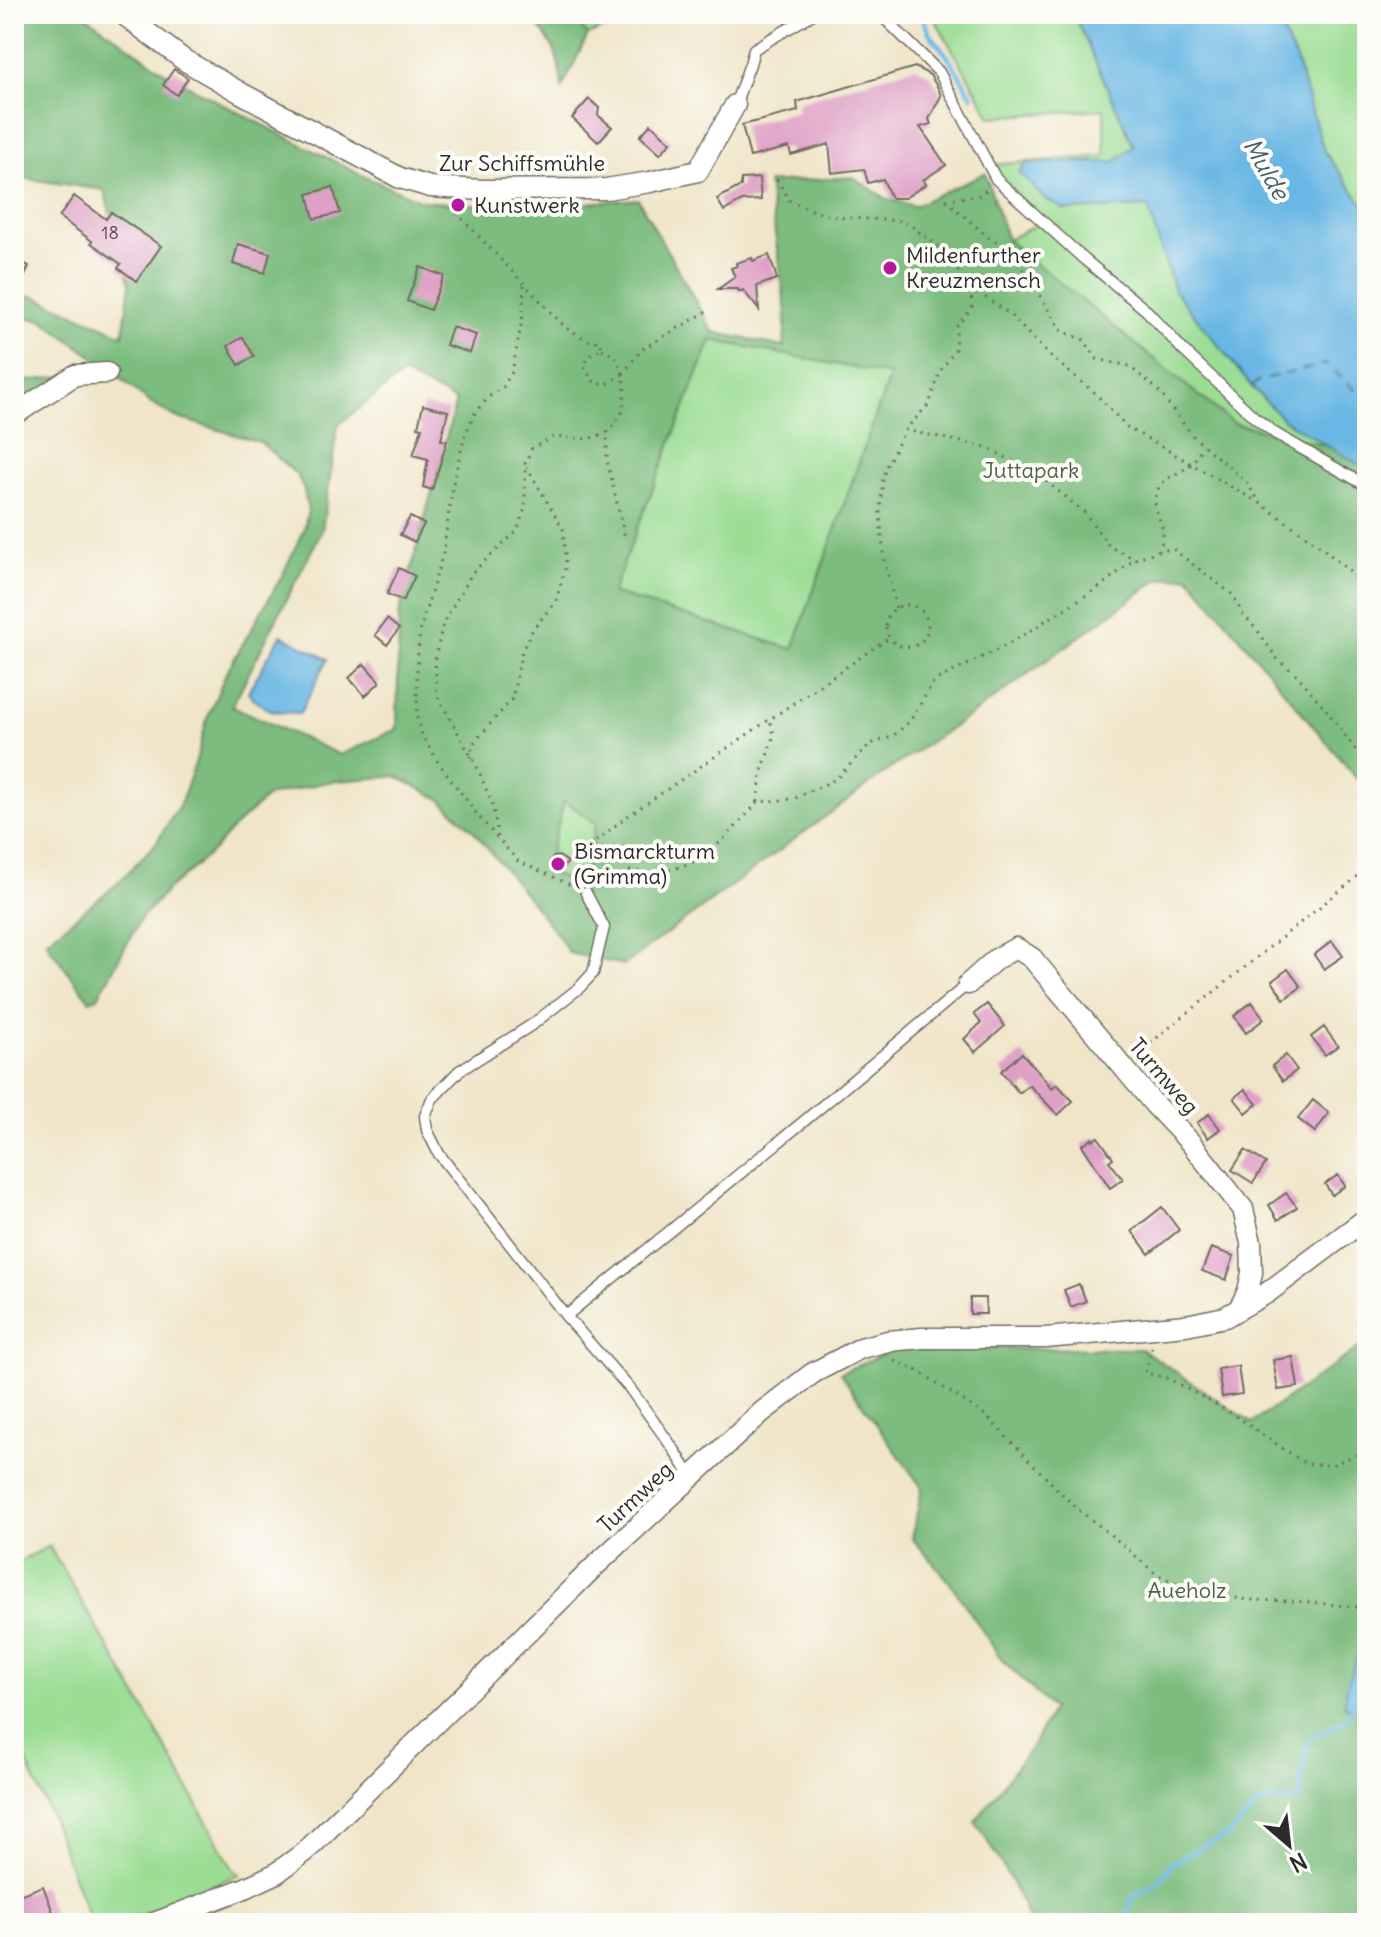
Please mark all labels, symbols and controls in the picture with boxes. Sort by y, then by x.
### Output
water label: Mulde [1237,133,1297,206]
street label: Zur Schiffsmühle [439,149,605,177]
place label: Kunstwerk [474,191,580,219]
marker: Kunstwerk [449,196,467,214]
house number: 18 [101,221,119,244]
place label: Mildenfurther Kreuzmensch [906,241,1041,294]
marker: Mildenfurther Kreuzmensch [881,259,899,277]
park label: Juttapark [983,456,1079,484]
place label: Bismarckturm (Grimma) [574,837,715,890]
marker: Bismarckturm (Grimma) [549,855,567,873]
street label: Turmweg [1123,1032,1205,1120]
street label: Turmweg [592,1455,678,1539]
park label: Aueholz [1147,1576,1227,1604]
north arrow [1249,1805,1329,1885]
text: N [1285,1847,1312,1879]

